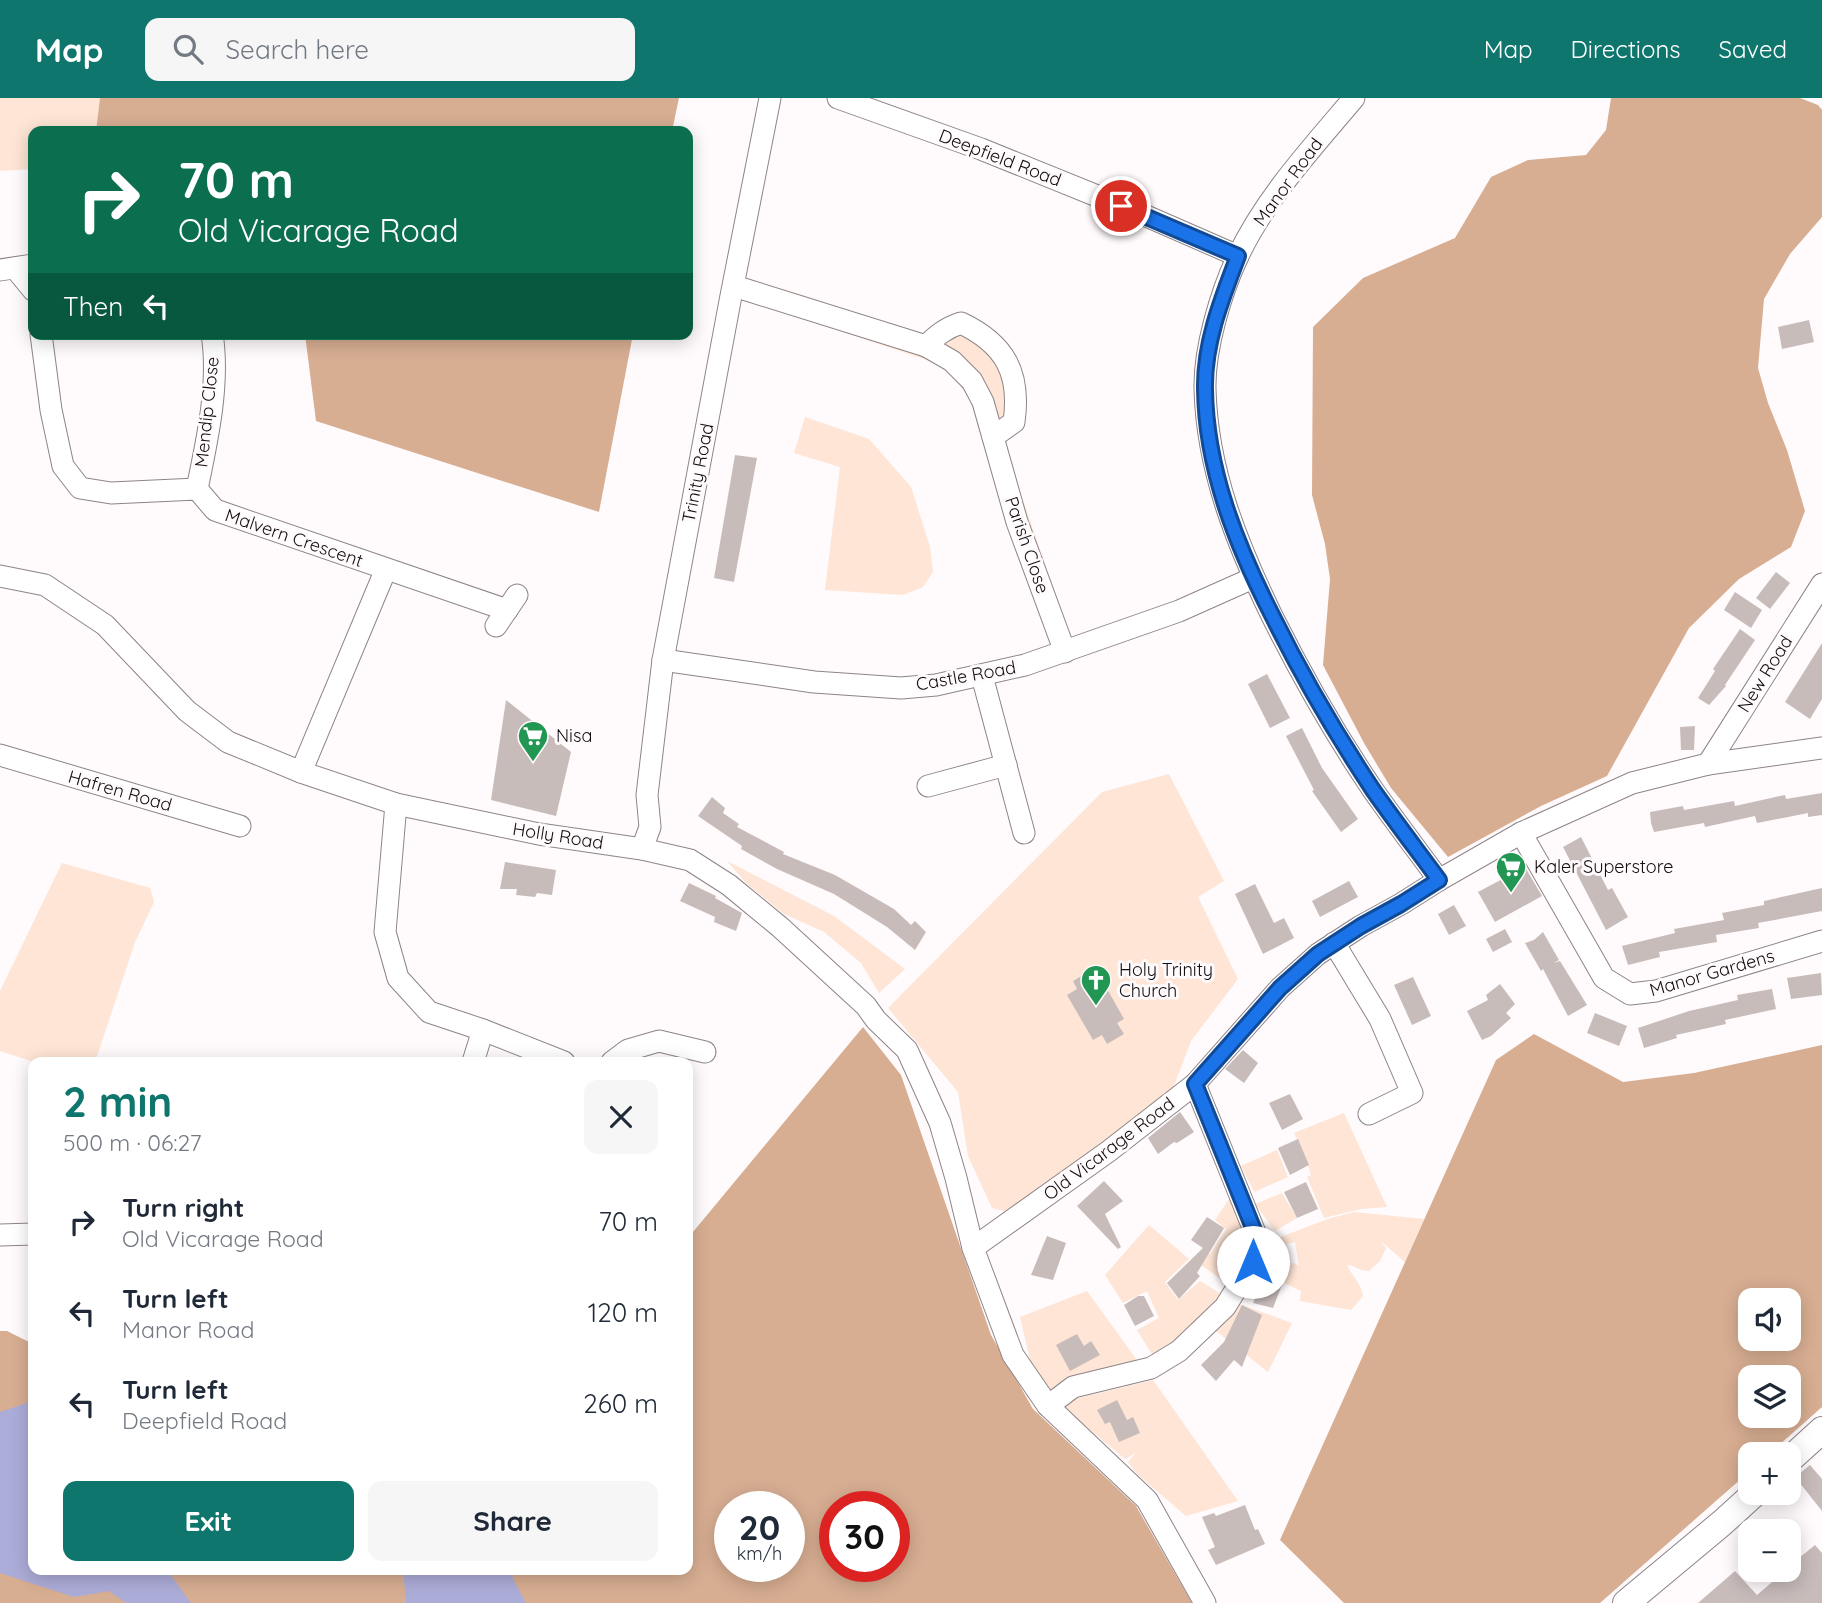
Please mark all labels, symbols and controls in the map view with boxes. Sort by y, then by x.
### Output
search box [145,18,635,81]
text: Map [35,29,103,70]
icon: search [169,30,207,68]
text: Search here [225,33,369,66]
text: Map [1484,34,1533,64]
text: Directions [1571,34,1681,64]
text: Saved [1719,34,1787,64]
street label: Deepfield Road [936,124,1065,191]
street label: Manor Road [1248,133,1327,230]
text: 70 m [178,149,294,210]
icon: right [63,154,154,245]
pin [1091,176,1151,236]
icon: arrive [1102,187,1140,225]
text: Old Vicarage Road [178,210,459,250]
icon: left [137,287,175,325]
text: Then [63,290,123,323]
street label: Mendip Close [189,355,224,468]
street label: Trinity Road [677,421,718,525]
street label: Parish Close [1000,493,1055,596]
street label: Malvern Crescent [222,503,366,572]
street label: New Road [1732,631,1797,716]
street label: Castle Road [914,655,1018,696]
supermarket icon: Nisa [516,719,550,763]
place label: Nisa [556,724,592,747]
street label: Hafren Road [66,765,175,816]
street label: Holly Road [511,817,605,854]
supermarket icon: Kaler Superstore [1494,850,1528,894]
place label: Kaler Superstore [1534,855,1673,878]
street label: Manor Gardens [1647,944,1777,1001]
place label: Holy Trinity Church [1119,958,1213,1002]
church icon: Holy Trinity Church [1079,963,1113,1007]
text: 2 min [63,1075,172,1128]
button: close [584,1080,658,1154]
street label: Old Vicarage Road [1039,1092,1179,1205]
text: 500 m · 06:27 [63,1128,202,1157]
text: Turn right [122,1191,244,1224]
icon: right [63,1203,101,1241]
text: 70 m [598,1205,658,1238]
text: Old Vicarage Road [122,1224,324,1253]
position arrow [1216,1225,1290,1299]
text: Turn left [122,1282,229,1315]
map controls [1738,1288,1801,1582]
button: sound [1738,1288,1801,1351]
icon: left [63,1294,101,1332]
text: 120 m [588,1296,658,1329]
text: Manor Road [122,1315,254,1344]
button: layers [1738,1365,1801,1428]
text: Turn left [122,1373,229,1406]
icon: left [63,1385,101,1423]
text: 260 m [583,1387,658,1420]
text: Deepfield Road [122,1406,287,1435]
button: + [1738,1442,1801,1505]
button: Exit [63,1481,354,1561]
button: Share [368,1481,658,1561]
speed limit sign: 30 [819,1491,910,1582]
text: 20 [739,1505,780,1549]
button: − [1738,1519,1801,1582]
text: km/h [737,1542,782,1565]

